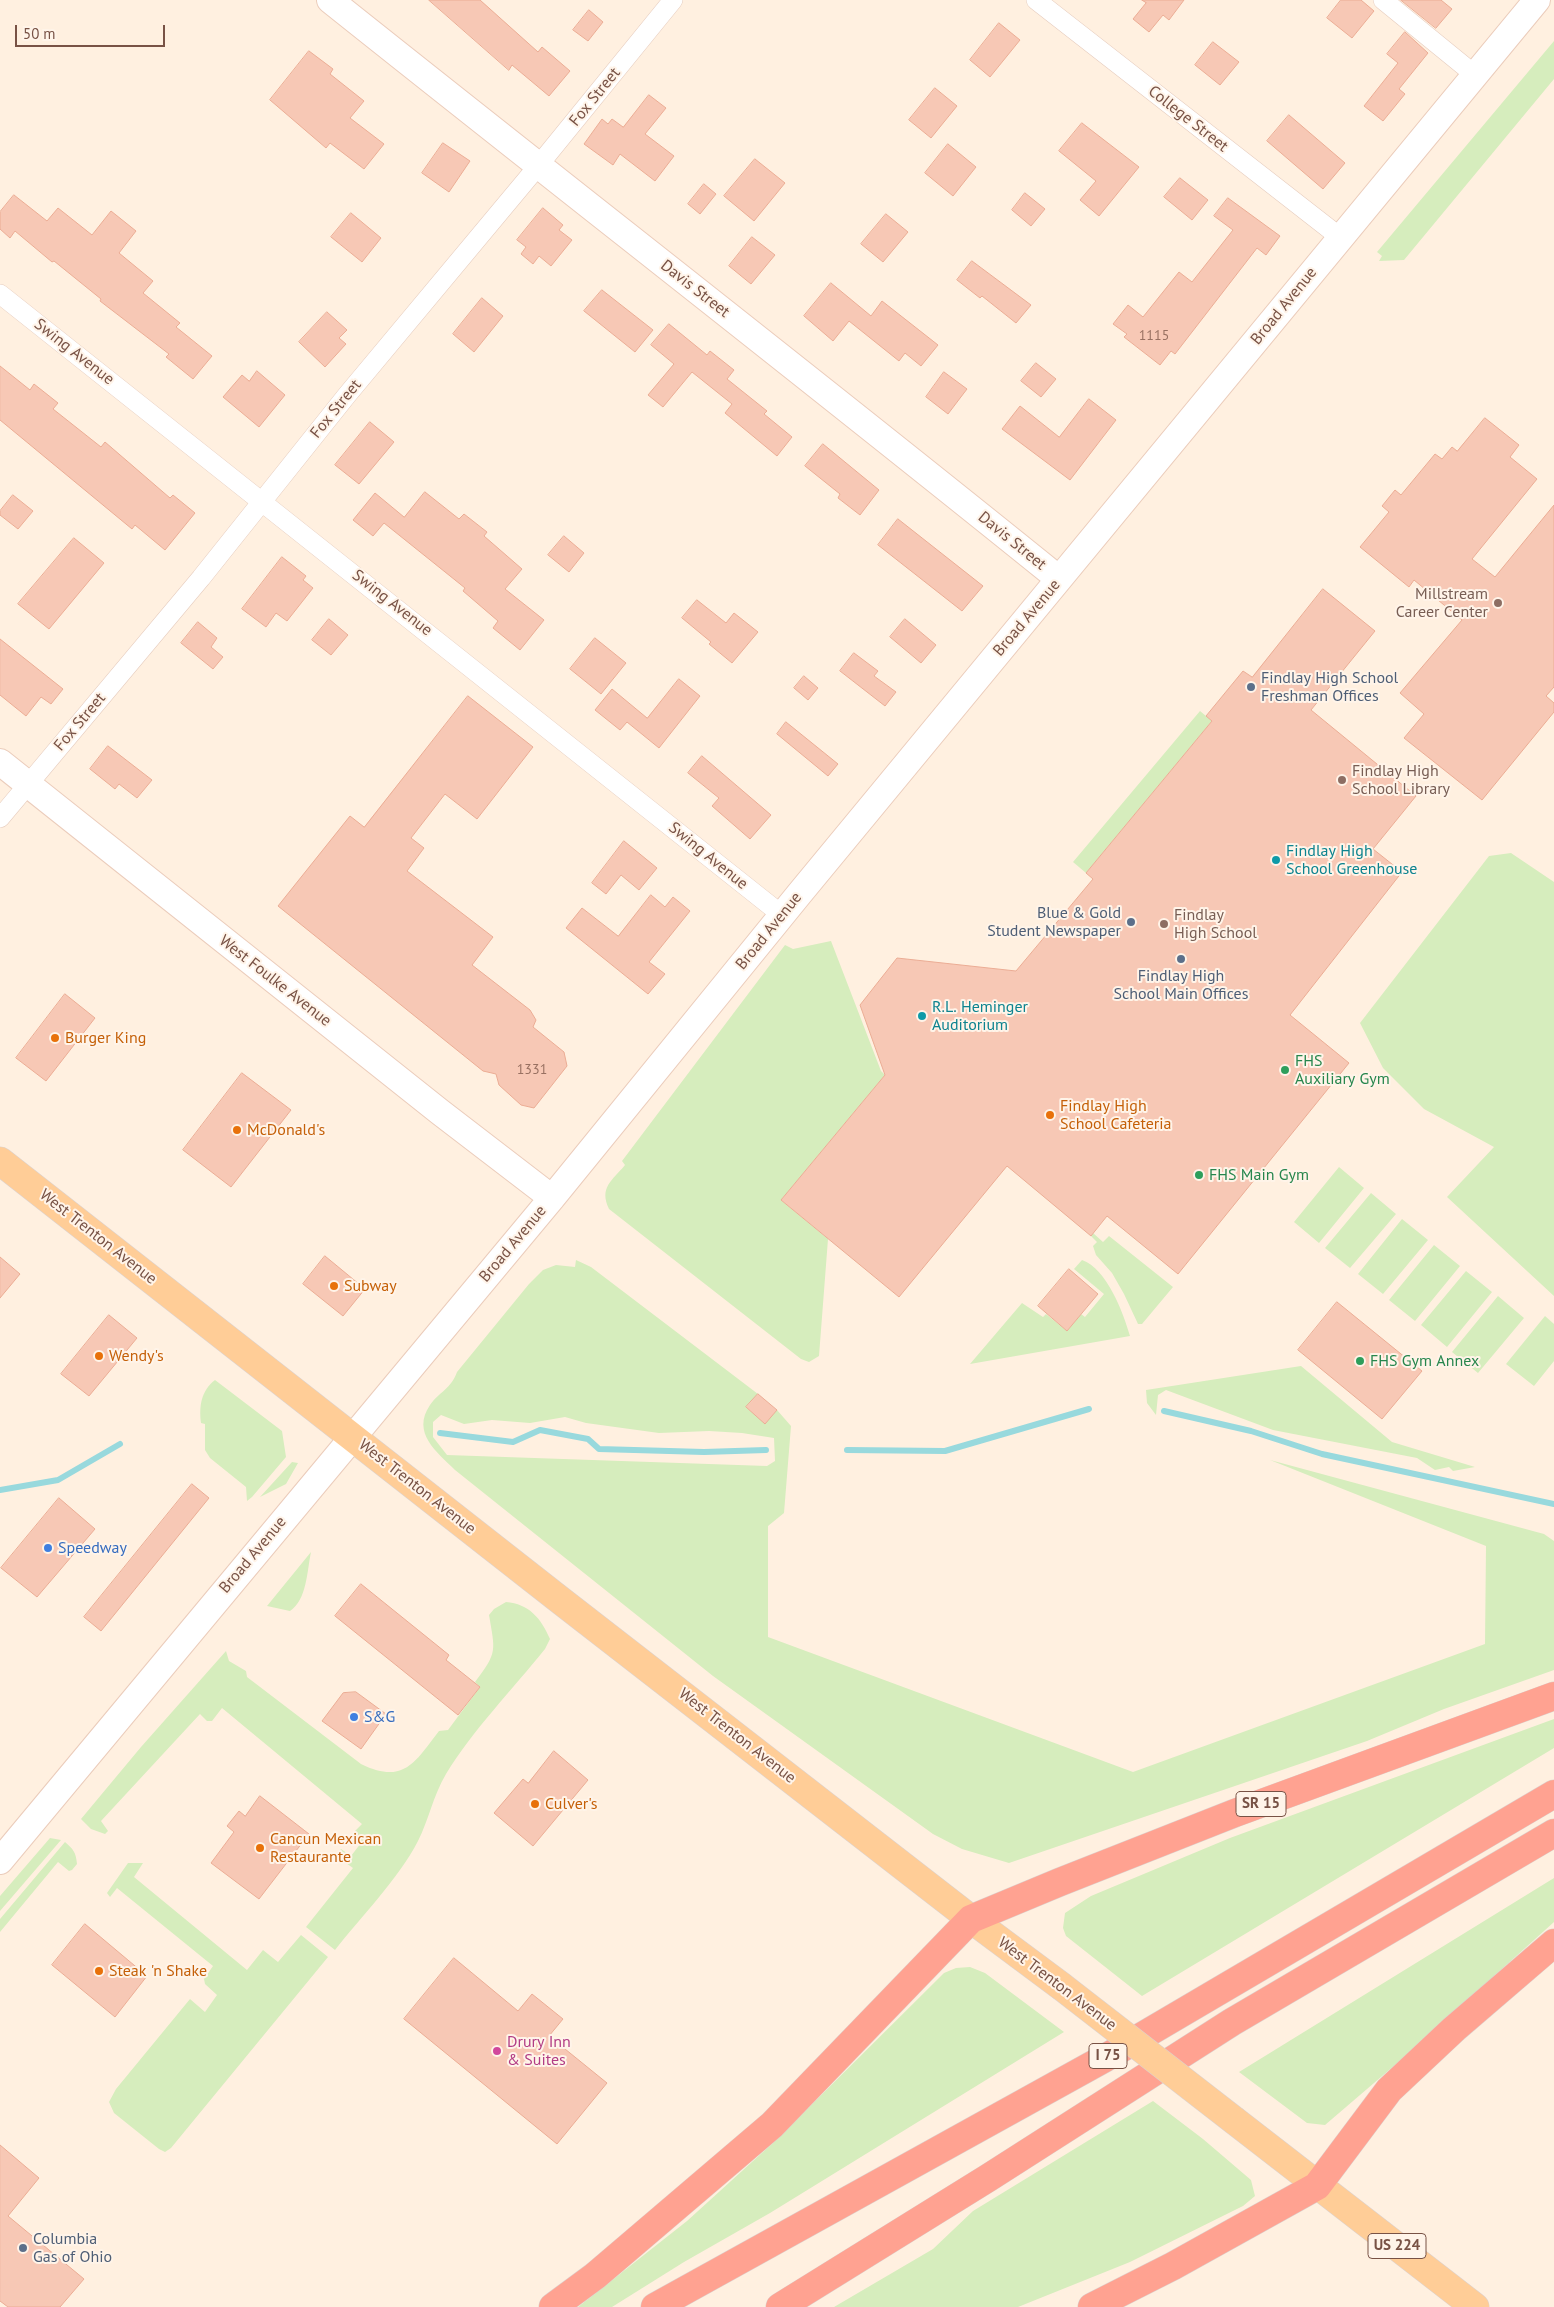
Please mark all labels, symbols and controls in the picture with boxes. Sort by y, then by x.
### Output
scale bar [18,15,168,47]
text: 50 m [23,24,56,43]
street label: Fox Street [566,64,624,130]
street label: College Street [1144,82,1232,156]
street label: Davis Street [657,256,733,322]
street label: Broad Avenue [1247,263,1321,349]
street label: Swing Avenue [30,315,118,389]
house number: 1115 [1139,328,1169,344]
street label: Fox Street [307,376,365,442]
street label: Davis Street [974,508,1050,574]
street label: Swing Avenue [348,566,436,640]
street label: Broad Avenue [989,576,1065,660]
place label: Millstream Career Center [1396,584,1488,622]
marker: Millstream Career Center [1492,597,1504,609]
place label: Findlay High School Freshman Offices [1261,668,1398,706]
marker: Findlay High School Freshman Offices [1245,681,1257,693]
street label: Fox Street [50,689,110,755]
place label: Findlay High School Library [1352,761,1450,799]
marker: Findlay High School Library [1336,774,1348,786]
street label: Swing Avenue [665,818,751,894]
place label: Findlay High School Greenhouse [1286,841,1417,879]
marker: Findlay High School Greenhouse [1270,854,1282,866]
street label: Broad Avenue [732,888,806,974]
place label: Blue & Gold Student Newspaper [987,903,1121,941]
place label: Findlay High School [1174,905,1257,943]
marker: Blue & Gold Student Newspaper [1125,916,1137,928]
marker: Findlay High School [1158,918,1170,930]
street label: West Foulke Avenue [215,931,335,1031]
marker: Findlay High School Main Offices [1175,953,1187,965]
place label: Findlay High School Main Offices [1114,966,1248,1004]
place label: R.L. Heminger Auditorium [932,997,1028,1035]
marker: R.L. Heminger Auditorium [916,1010,928,1022]
place label: Burger King [65,1028,146,1048]
marker: Burger King [49,1032,61,1044]
place label: FHS Auxiliary Gym [1295,1051,1390,1089]
house number: 1331 [517,1062,547,1078]
marker: FHS Auxiliary Gym [1279,1064,1291,1076]
place label: Findlay High School Cafeteria [1060,1096,1171,1134]
marker: Findlay High School Cafeteria [1044,1109,1056,1121]
place label: McDonald's [247,1120,325,1140]
marker: McDonald's [231,1124,243,1136]
place label: FHS Main Gym [1209,1165,1309,1185]
marker: FHS Main Gym [1193,1169,1205,1181]
street label: West Trenton Avenue [36,1185,160,1289]
street label: Broad Avenue [475,1202,551,1286]
place label: Subway [344,1276,397,1296]
marker: Subway [328,1280,340,1292]
place label: Wendy's [109,1346,164,1366]
marker: Wendy's [93,1350,105,1362]
place label: FHS Gym Annex [1370,1351,1479,1371]
marker: FHS Gym Annex [1354,1355,1366,1367]
street label: West Trenton Avenue [355,1435,479,1539]
street label: Broad Avenue [215,1513,291,1597]
place label: Speedway [58,1538,127,1558]
marker: Speedway [42,1542,54,1554]
street label: West Trenton Avenue [675,1684,799,1788]
place label: S&G [364,1707,395,1727]
marker: S&G [348,1711,360,1723]
road number: SR 15 [1236,1792,1286,1816]
place label: Culver's [545,1794,597,1814]
marker: Culver's [529,1798,541,1810]
place label: Cancun Mexican Restaurante [270,1829,381,1867]
marker: Cancun Mexican Restaurante [254,1842,266,1854]
street label: West Trenton Avenue [994,1933,1120,2035]
place label: Steak 'n Shake [109,1961,207,1981]
marker: Steak 'n Shake [93,1965,105,1977]
place label: Drury Inn & Suites [507,2032,571,2070]
road number: I 75 [1089,2044,1127,2068]
marker: Drury Inn & Suites [491,2045,503,2057]
place label: Columbia Gas of Ohio [33,2229,112,2267]
road number: US 224 [1368,2234,1426,2258]
marker: Columbia Gas of Ohio [17,2242,29,2254]

